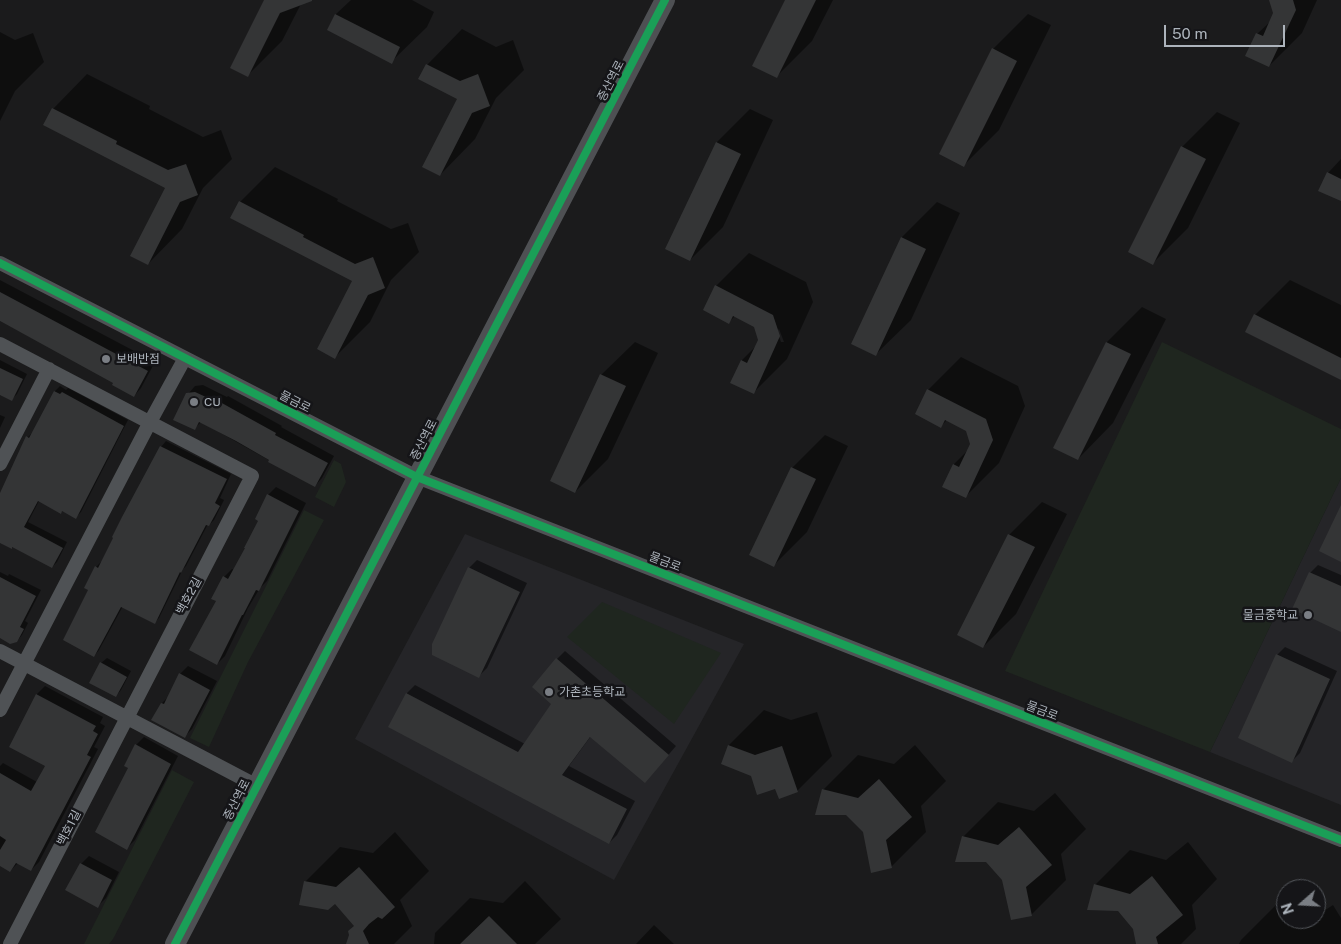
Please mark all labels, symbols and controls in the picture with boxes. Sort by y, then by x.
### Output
scale bar [1166,15,1287,47]
text: 50 m [1172,25,1207,42]
street label: 증산역로 [595,58,627,104]
place label: 보배반점 [116,352,160,366]
marker: 보배반점 [100,353,112,365]
street label: 물금로 [277,388,313,416]
place label: CU [204,395,221,409]
marker: CU [188,396,200,408]
street label: 증산역로 [408,417,440,463]
street label: 물금로 [647,549,683,575]
street label: 백호2길 [173,575,205,617]
place label: 물금중학교 [1243,608,1298,622]
marker: 물금중학교 [1302,609,1314,621]
place label: 가촌초등학교 [559,685,625,699]
marker: 가촌초등학교 [543,686,555,698]
street label: 물금로 [1024,698,1060,724]
street label: 증산역로 [221,777,253,823]
street label: 백호1길 [54,808,84,848]
north arrow [1276,879,1326,929]
text: N [1278,901,1297,916]

